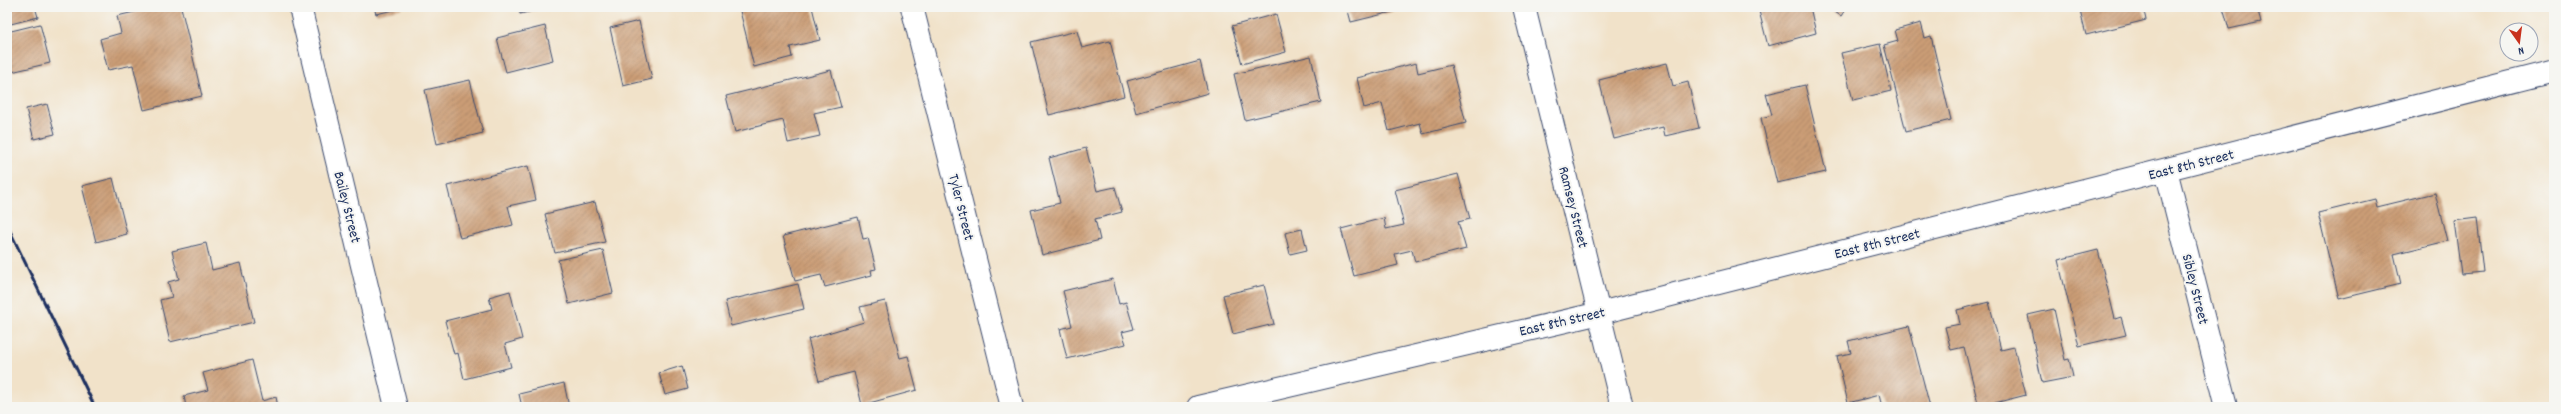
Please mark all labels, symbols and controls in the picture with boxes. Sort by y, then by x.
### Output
north arrow [2499,22,2539,62]
text: N [2516,41,2526,58]
street label: East 8th Street [2146,145,2237,187]
street label: Ramsey Street [1551,164,1593,251]
street label: Bailey Street [327,169,366,246]
street label: Tyler Street [941,172,979,243]
street label: East 8th Street [1832,224,1923,266]
street label: Sibley Street [2175,252,2214,328]
street label: East 8th Street [1517,302,1608,344]

